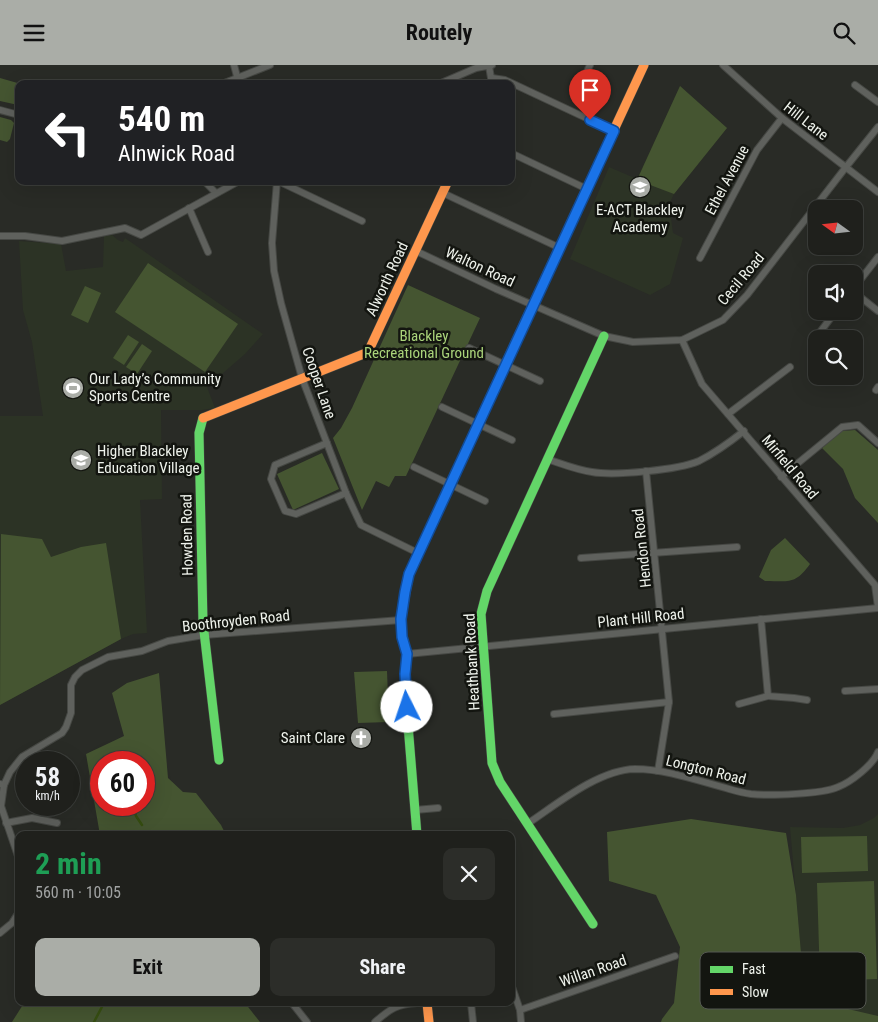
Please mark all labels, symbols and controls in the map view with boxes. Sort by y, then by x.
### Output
icon: menu [20,19,48,47]
icon: search [830,19,858,47]
text: Routely [406,20,472,45]
pin [569,69,611,120]
icon: arrive [576,76,604,104]
street label: Hill Lane [780,98,832,144]
text: 540 m [118,99,205,140]
icon: left [35,100,100,165]
text: Alnwick Road [118,141,235,166]
street label: Ethel Avenue [701,142,753,218]
school or university icon: E-ACT Blackley Academy [628,175,652,199]
north arrow [808,200,862,255]
map controls [808,200,863,385]
place label: E-ACT Blackley Academy [596,201,684,236]
street label: Alworth Road [362,239,412,319]
street label: Walton Road [442,243,518,291]
street label: Cecil Road [714,249,768,309]
button: sound [808,265,863,320]
park label: Blackley Recreational Ground [364,327,484,362]
button: search [808,330,863,385]
street label: Cooper Lane [298,345,340,421]
place label: Our Lady’s Community Sports Centre [89,370,221,405]
sports icon: Our Lady’s Community Sports Centre [61,376,85,400]
street label: Mirfield Road [758,431,822,503]
place label: Higher Blackley Education Village [97,442,200,477]
school or university icon: Higher Blackley Education Village [69,448,93,472]
street label: Howden Road [177,494,197,576]
street label: Hendon Road [629,508,655,588]
street label: Plant Hill Road [597,604,685,632]
street label: Boothroyden Road [181,606,291,636]
street label: Heathbank Road [460,613,484,711]
position arrow [380,680,432,732]
church icon: Saint Clare [349,726,373,750]
place label: Saint Clare [281,729,345,747]
speed limit sign: 60 [90,751,155,816]
street label: Longton Road [664,751,748,789]
text: 58 [35,763,60,792]
text: km/h [35,789,60,803]
text: 2 min [35,846,102,881]
button: close [443,848,495,900]
text: 560 m · 10:05 [35,883,121,902]
button: Exit [35,938,260,996]
button: Share [270,938,495,996]
street label: Willan Road [557,951,629,991]
legend [700,952,866,1009]
text: Fast [742,961,766,977]
text: Slow [742,984,769,1000]

